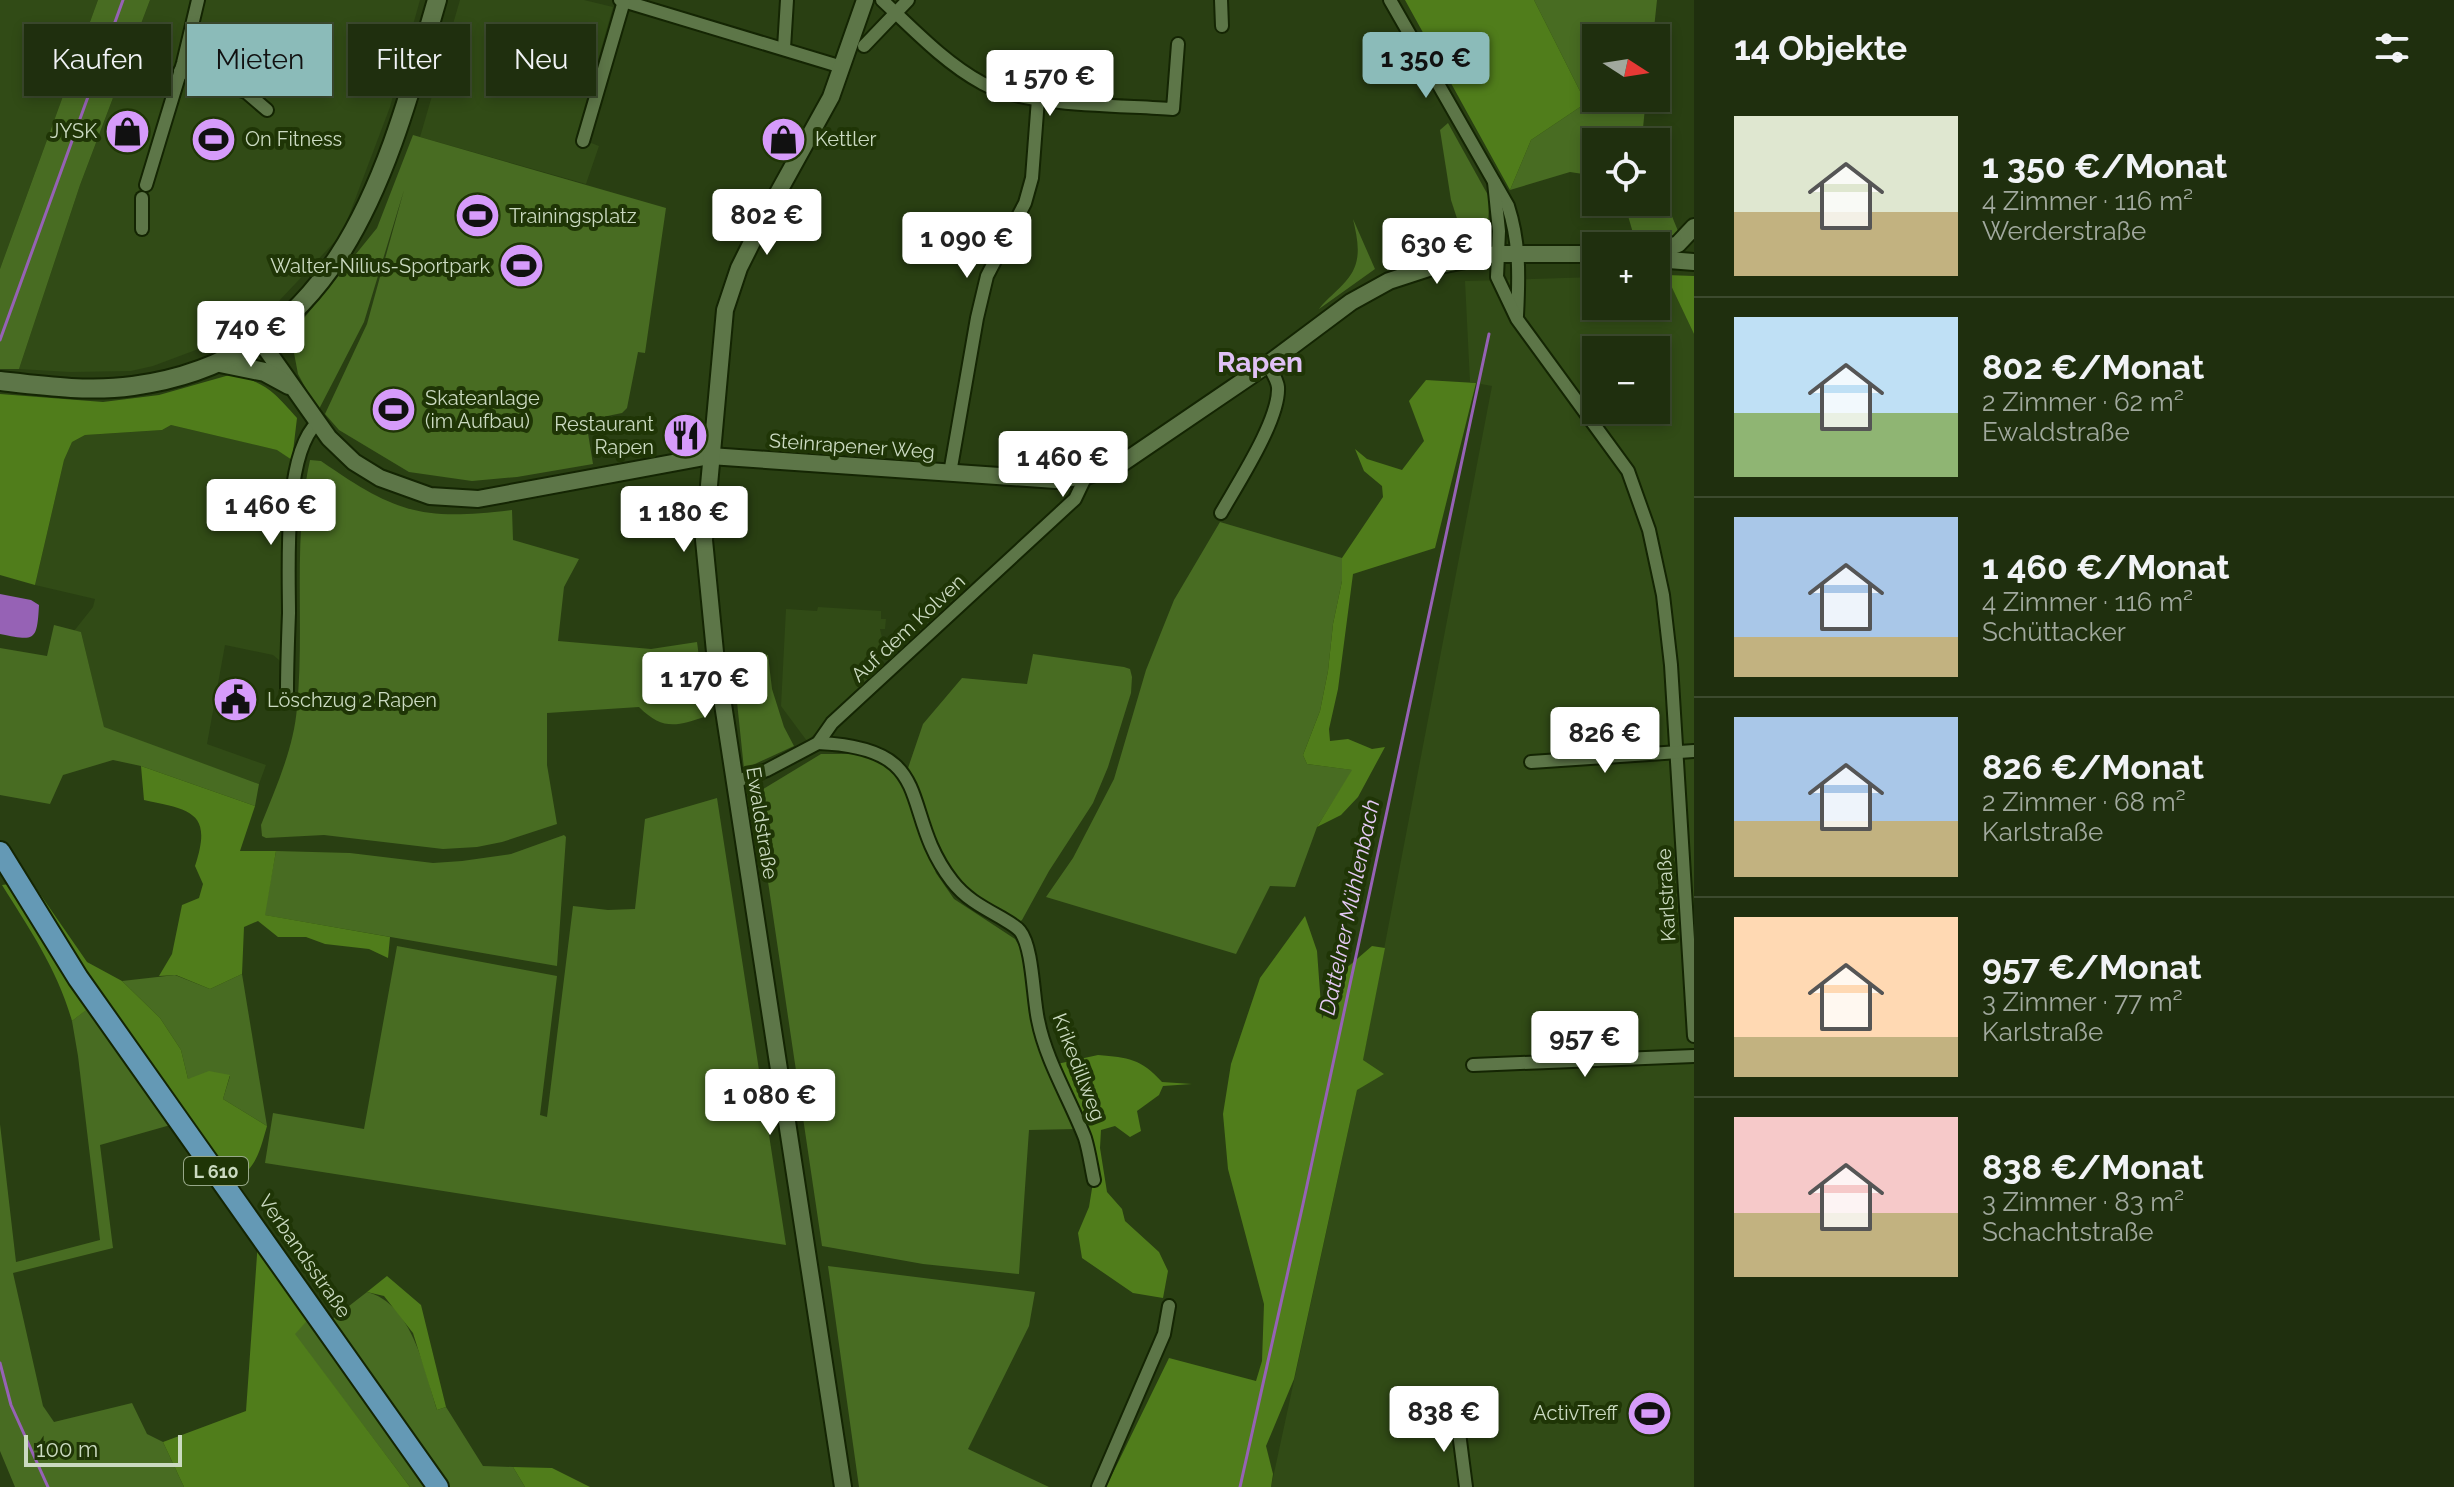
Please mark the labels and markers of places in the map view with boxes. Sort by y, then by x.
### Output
pin: 1 350 € [1352,32,1500,100]
pin: 1 570 € [976,50,1124,118]
shop icon: JYSK [104,107,152,155]
sports icon: On Fitness [190,115,238,163]
shop icon: Kettler [760,115,808,163]
place label: JYSK [50,119,97,143]
place label: On Fitness [245,127,342,151]
place label: Kettler [815,127,877,151]
pin: 802 € [711,189,823,257]
sports icon: Trainingsplatz [454,192,502,240]
place label: Trainingsplatz [509,204,637,228]
pin: 1 090 € [893,212,1041,280]
pin: 630 € [1381,218,1493,286]
sports icon: Walter-Nilius-Sportpark [497,242,545,290]
place label: Walter-Nilius-Sportpark [270,254,490,278]
pin: 740 € [195,301,307,369]
sports icon: Skateanlage (im Aufbau) [370,386,418,434]
place label: Skateanlage (im Aufbau) [425,386,540,433]
restaurant icon: Restaurant Rapen [661,411,709,459]
place label: Restaurant Rapen [554,412,654,459]
pin: 1 460 € [989,431,1137,499]
pin: 1 460 € [197,479,345,547]
pin: 1 180 € [610,486,758,554]
pin: 1 170 € [631,652,779,720]
public building icon: Löschzug 2 Rapen [212,676,260,724]
place label: Löschzug 2 Rapen [267,688,437,712]
pin: 826 € [1549,707,1661,775]
pin: 957 € [1529,1011,1641,1079]
pin: 1 080 € [696,1069,844,1137]
pin: 838 € [1388,1386,1500,1454]
sports icon: ActivTreff [1625,1389,1673,1437]
place label: ActivTreff [1533,1401,1618,1425]

